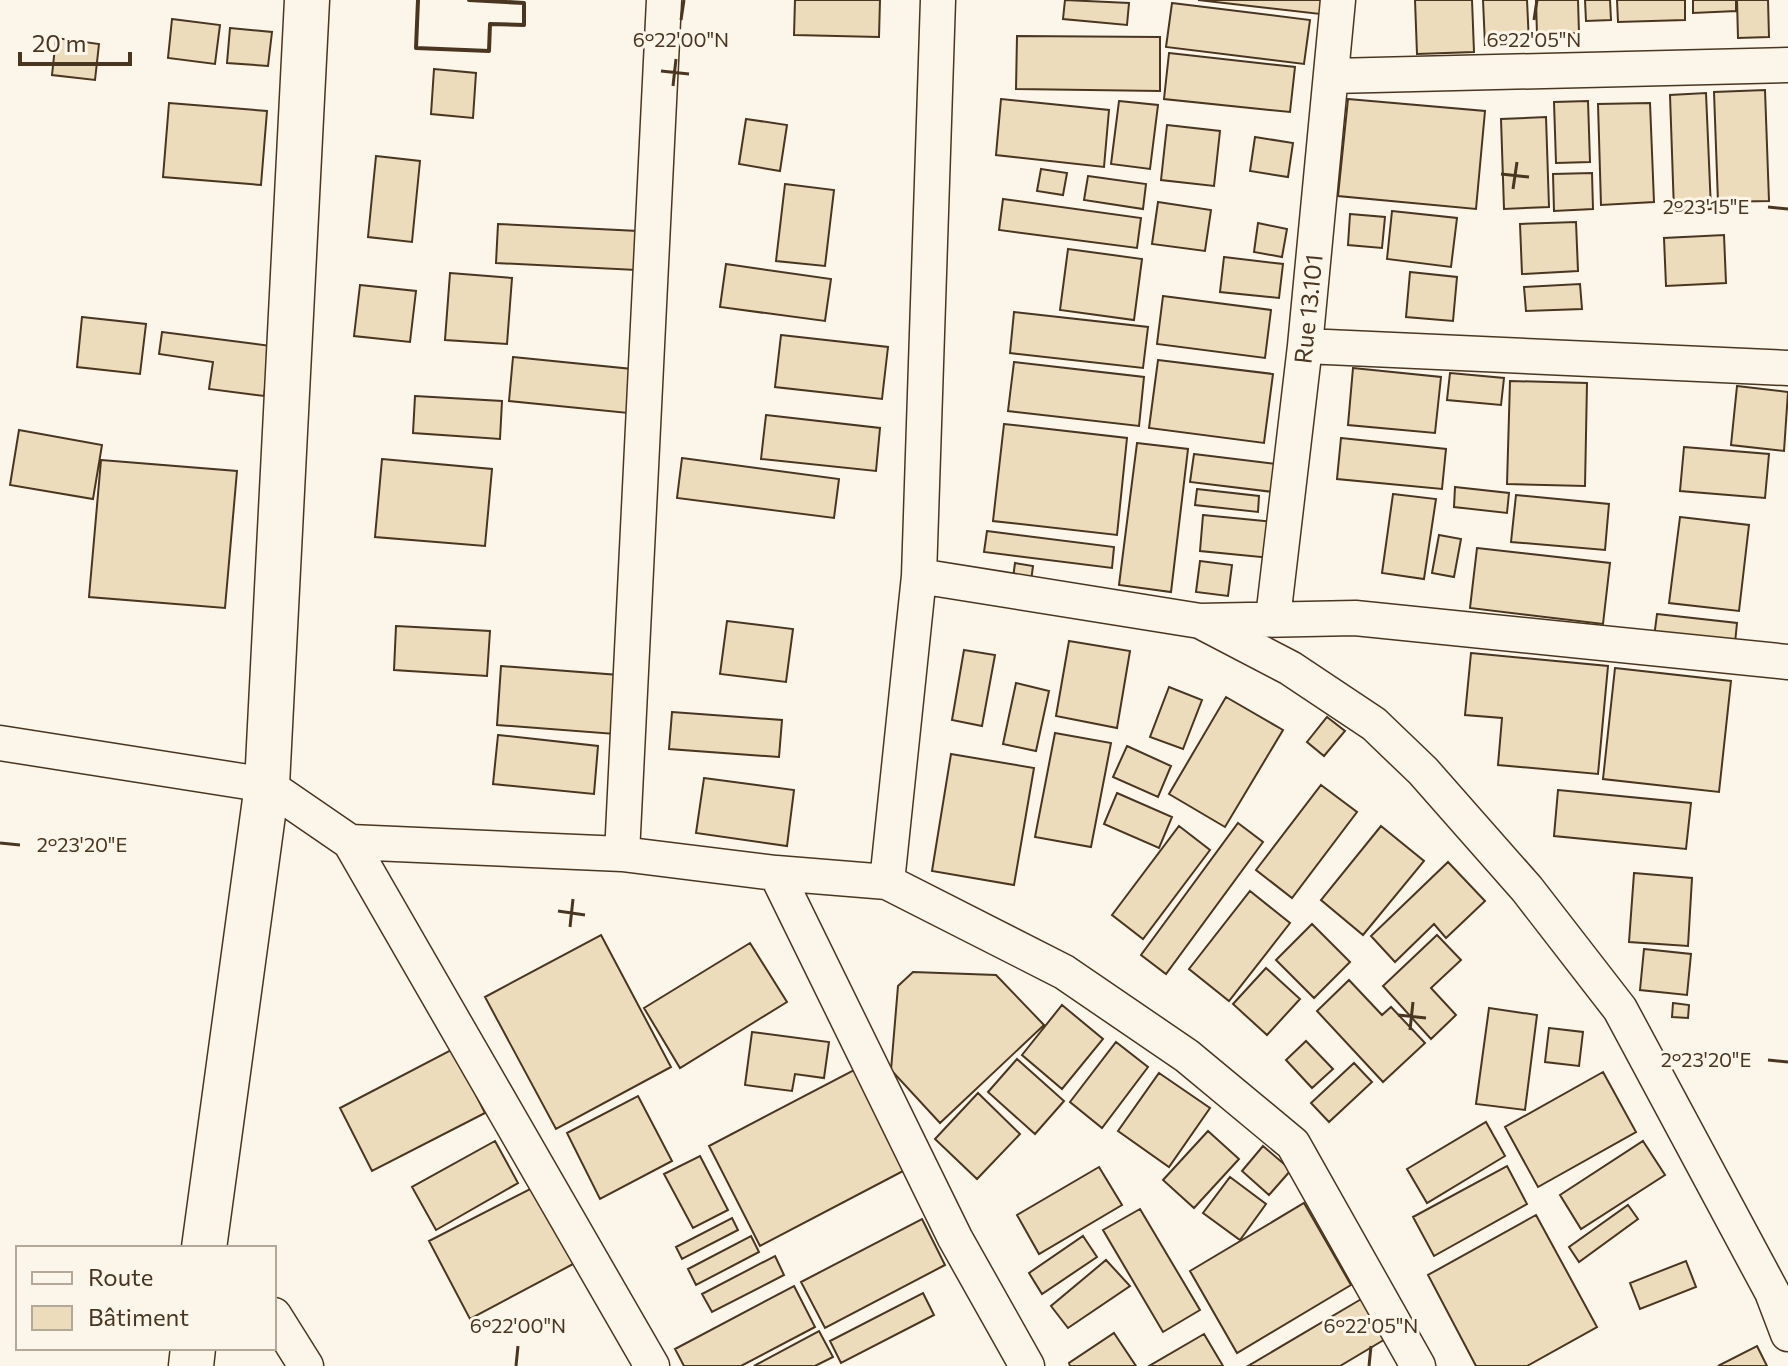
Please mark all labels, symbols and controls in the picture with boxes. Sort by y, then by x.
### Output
scale bar [20,16,130,66]
text: 6°22'00"N [633,27,729,51]
text: 6°22'05"N [1487,27,1581,51]
text: 20 m [32,28,86,57]
text: 2°23'15"E [1663,194,1749,218]
street label: Rue 13.101 [1287,253,1328,365]
text: 2°23'20"E [37,832,127,856]
text: 2°23'20"E [1661,1047,1751,1071]
legend [16,1246,276,1350]
text: Route [88,1262,153,1291]
text: Bâtiment [88,1302,189,1331]
text: 6°22'00"N [470,1313,566,1337]
text: 6°22'05"N [1324,1313,1418,1337]

